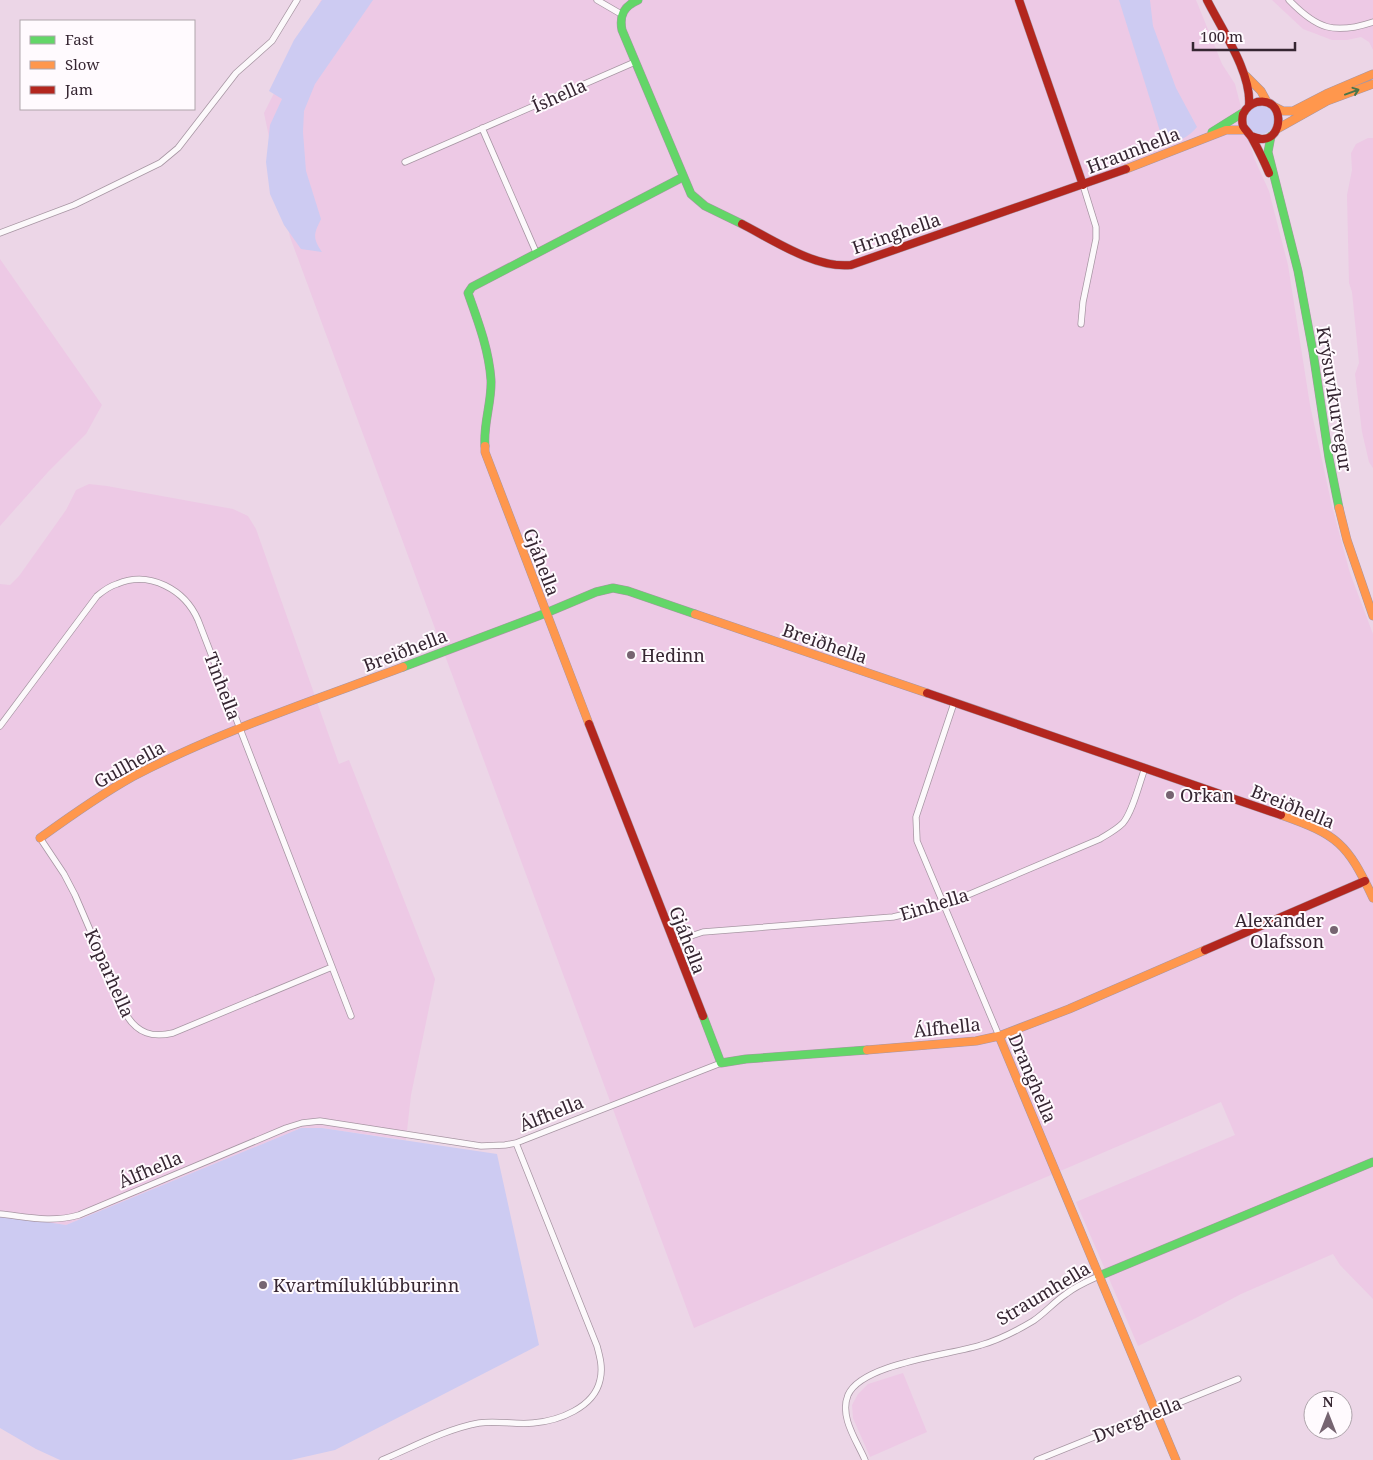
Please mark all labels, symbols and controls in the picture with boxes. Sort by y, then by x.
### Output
legend [20,20,195,110]
scale bar [1193,20,1296,52]
text: 100 m [1200,26,1243,46]
text: Fast [65,29,94,49]
text: Slow [65,54,99,74]
street label: Íshella [528,72,590,118]
text: Jam [64,79,93,99]
one-way arrow [1344,87,1360,96]
street label: Hraunhella [1083,121,1183,179]
street label: Hringhella [849,207,943,259]
street label: Krýsuvíkurvegur [1312,324,1358,474]
street label: Gjáhella [518,525,566,599]
street label: Breiðhella [779,617,871,669]
street label: Breiðhella [359,623,451,677]
place label: Hedinn [641,643,705,667]
street label: Tinhella [199,649,247,723]
marker: Hedinn [625,649,637,661]
street label: Gullhella [89,735,169,793]
street label: Breiðhella [1248,778,1338,834]
place label: Orkan [1180,783,1234,807]
marker: Orkan [1164,789,1176,801]
street label: Einhella [897,882,971,926]
street label: Gjáhella [664,903,712,977]
place label: Alexander Olafsson [1235,908,1325,953]
marker: Alexander Olafsson [1328,924,1340,936]
street label: Koparhella [80,925,140,1021]
street label: Álfhella [912,1012,982,1042]
street label: Dranghella [1003,1030,1063,1126]
street label: Álfhella [515,1089,587,1137]
street label: Álfhella [114,1145,186,1193]
street label: Straumhella [992,1256,1094,1330]
place label: Kvartmíluklúbburinn [273,1273,460,1297]
marker: Kvartmíluklúbburinn [257,1279,269,1291]
street label: Dverghella [1089,1390,1185,1448]
north arrow [1303,1390,1353,1440]
text: N [1322,1392,1334,1411]

